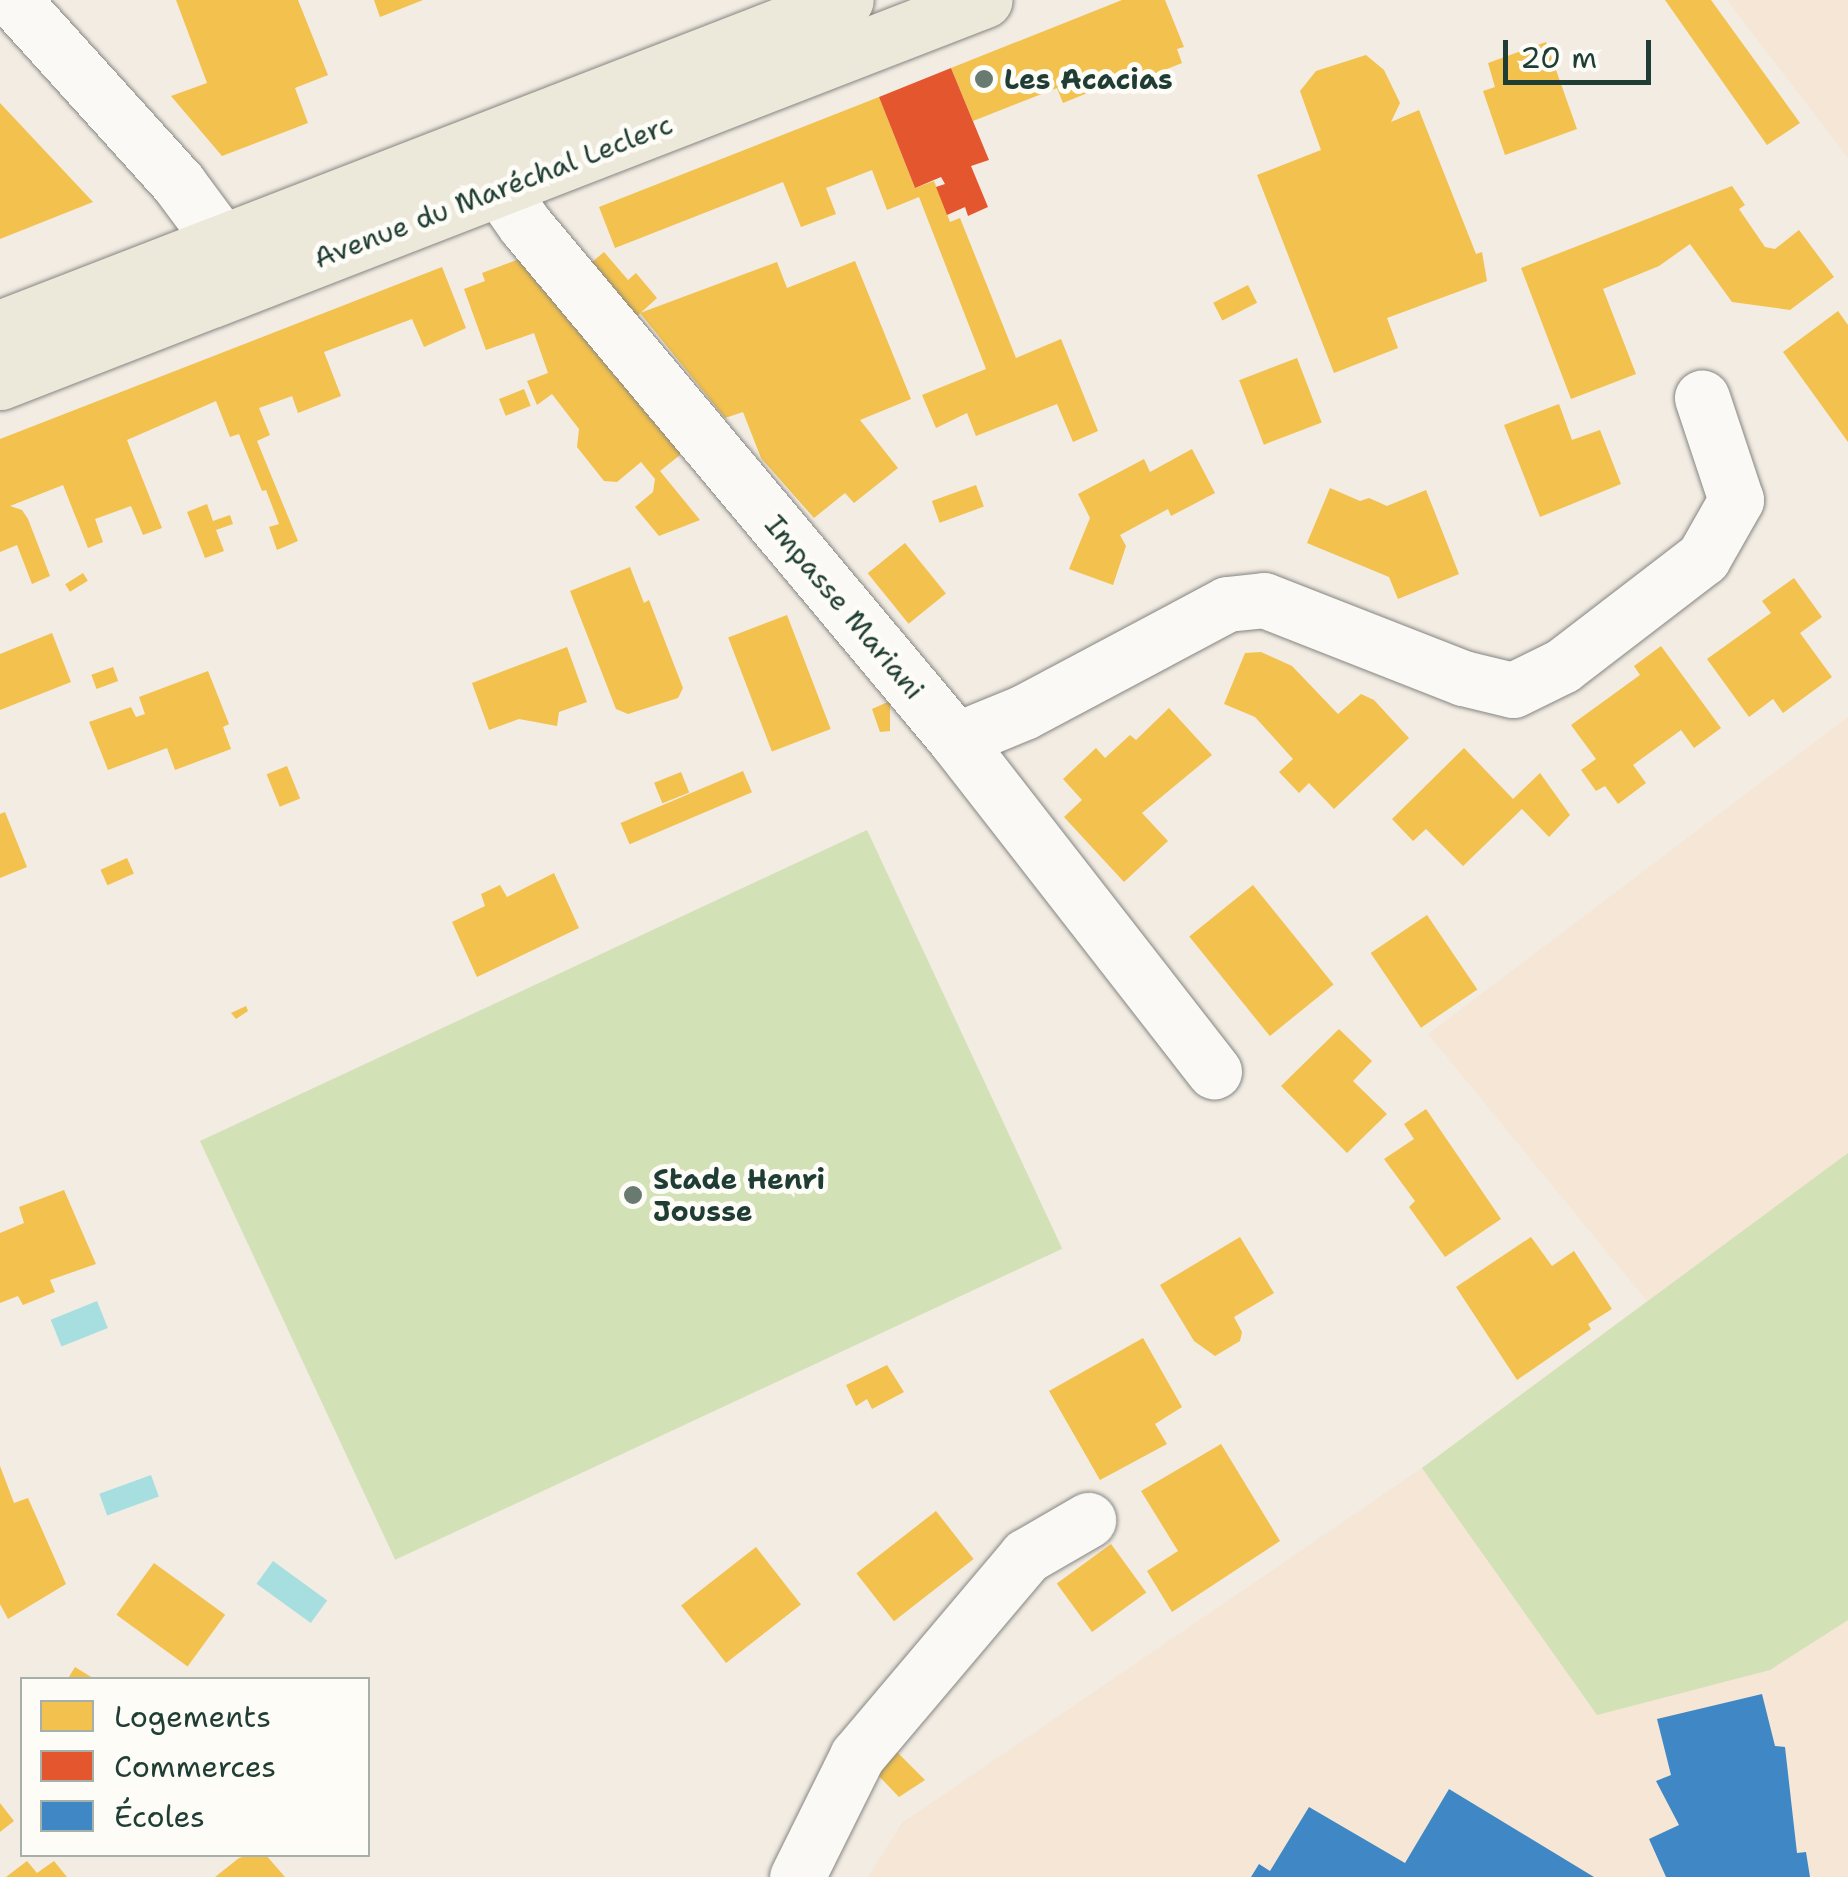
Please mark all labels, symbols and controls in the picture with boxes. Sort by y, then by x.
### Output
scale bar [1508,20,1656,82]
text: 20 m [1520,37,1597,78]
place label: Les Acacias [1004,62,1173,96]
marker: Les Acacias [973,68,995,90]
street label: Avenue du Maréchal Leclerc [309,107,677,275]
street label: Impasse Mariani [758,508,932,706]
place label: Stade Henri Jousse [653,1162,825,1228]
marker: Stade Henri Jousse [622,1184,644,1206]
legend [20,1677,370,1857]
text: Logements [114,1696,271,1737]
text: Commerces [114,1746,276,1787]
text: Écoles [114,1796,205,1837]

